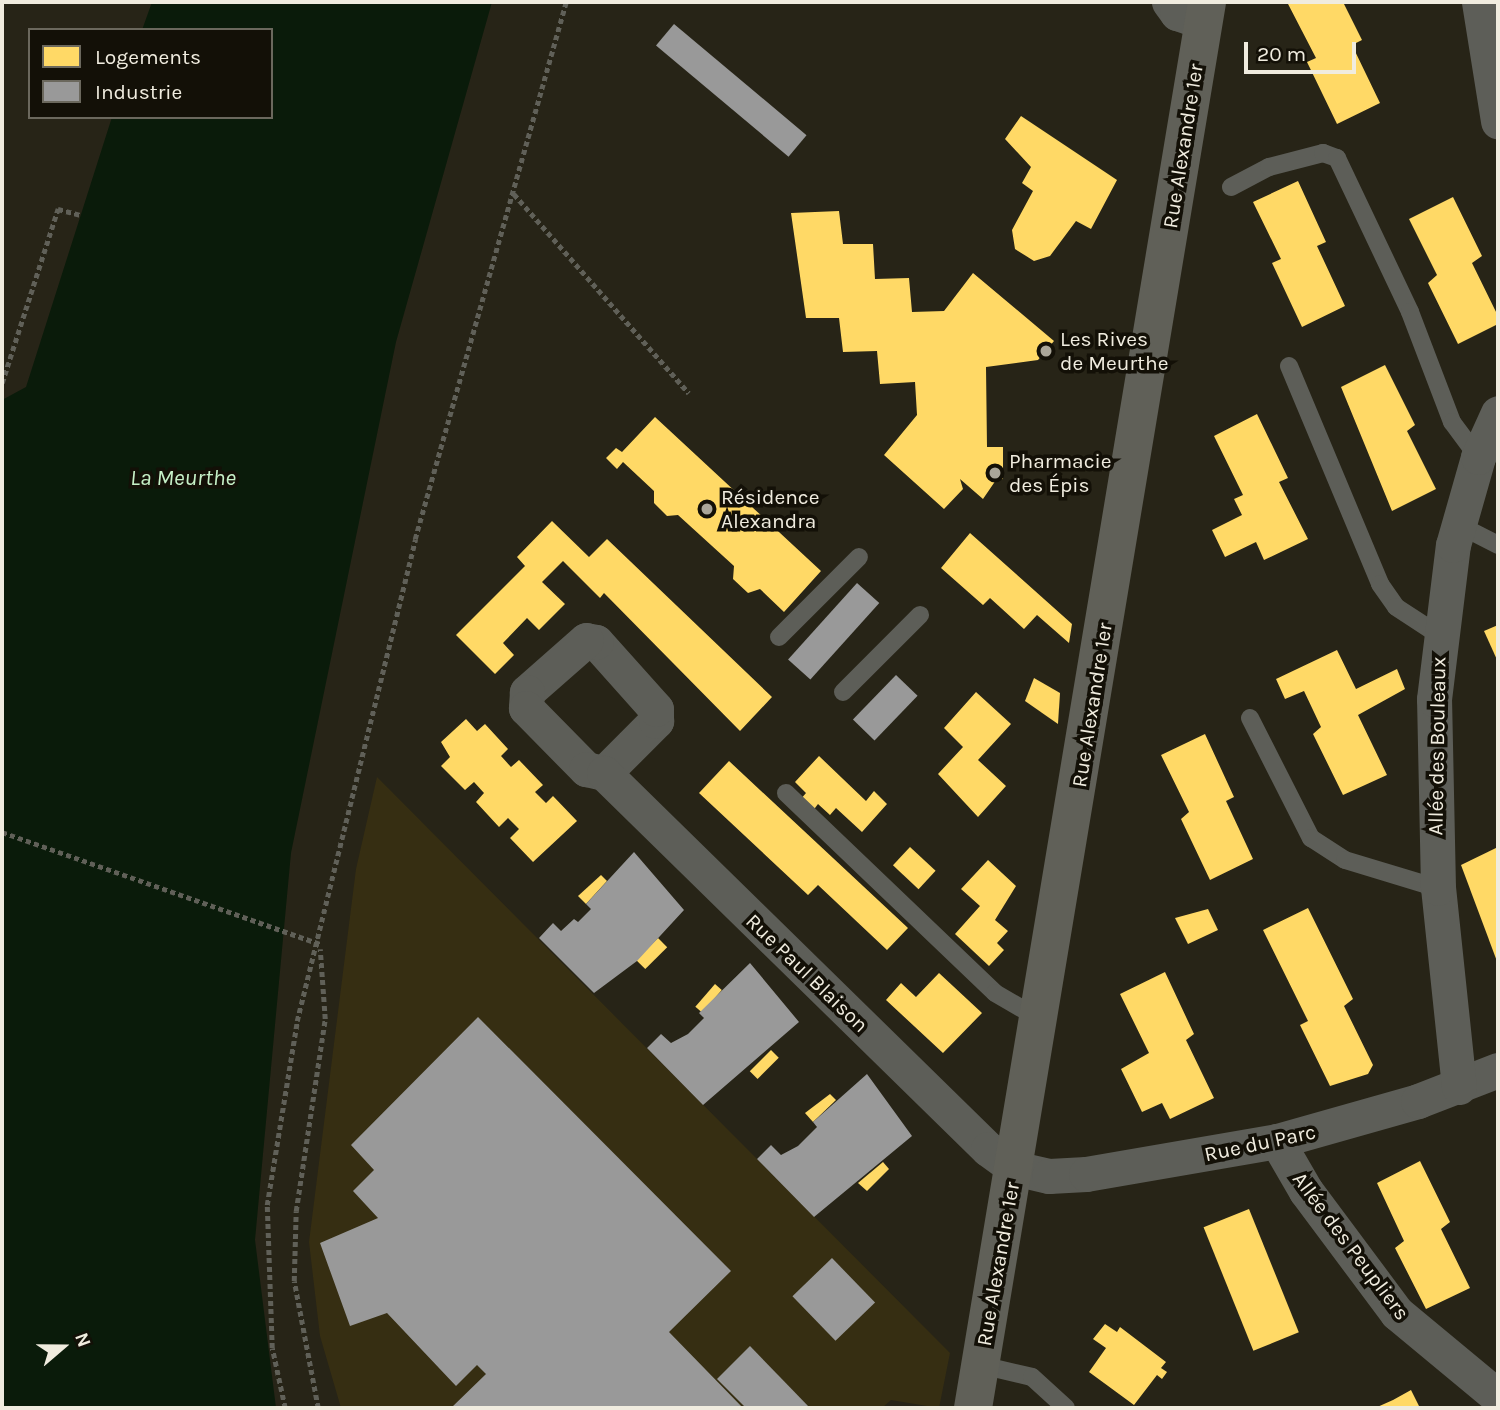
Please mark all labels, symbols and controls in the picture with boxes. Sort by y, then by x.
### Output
legend [28,28,273,119]
scale bar [1248,28,1360,72]
text: 20 m [1257,42,1306,66]
text: Logements [95,45,201,69]
street label: Rue Alexandre 1er [1158,62,1208,230]
text: Industrie [95,80,182,104]
place label: Les Rives de Meurthe [1060,326,1168,376]
marker: Les Rives de Meurthe [1038,343,1054,359]
place label: Pharmacie des Épis [1009,448,1112,498]
water label: La Meurthe [130,464,236,492]
marker: Pharmacie des Épis [987,465,1003,481]
place label: Résidence Alexandra [721,484,819,534]
marker: Résidence Alexandra [699,501,715,517]
street label: Rue Alexandre 1er [1067,621,1117,789]
street label: Allée des Bouleaux [1423,657,1451,835]
street label: Rue Paul Blaison [741,908,873,1038]
street label: Rue du Parc [1202,1119,1318,1167]
street label: Allée des Peupliers [1287,1167,1415,1325]
street label: Rue Alexandre 1er [971,1180,1025,1348]
north arrow [28,1312,98,1382]
text: N [70,1330,95,1350]

